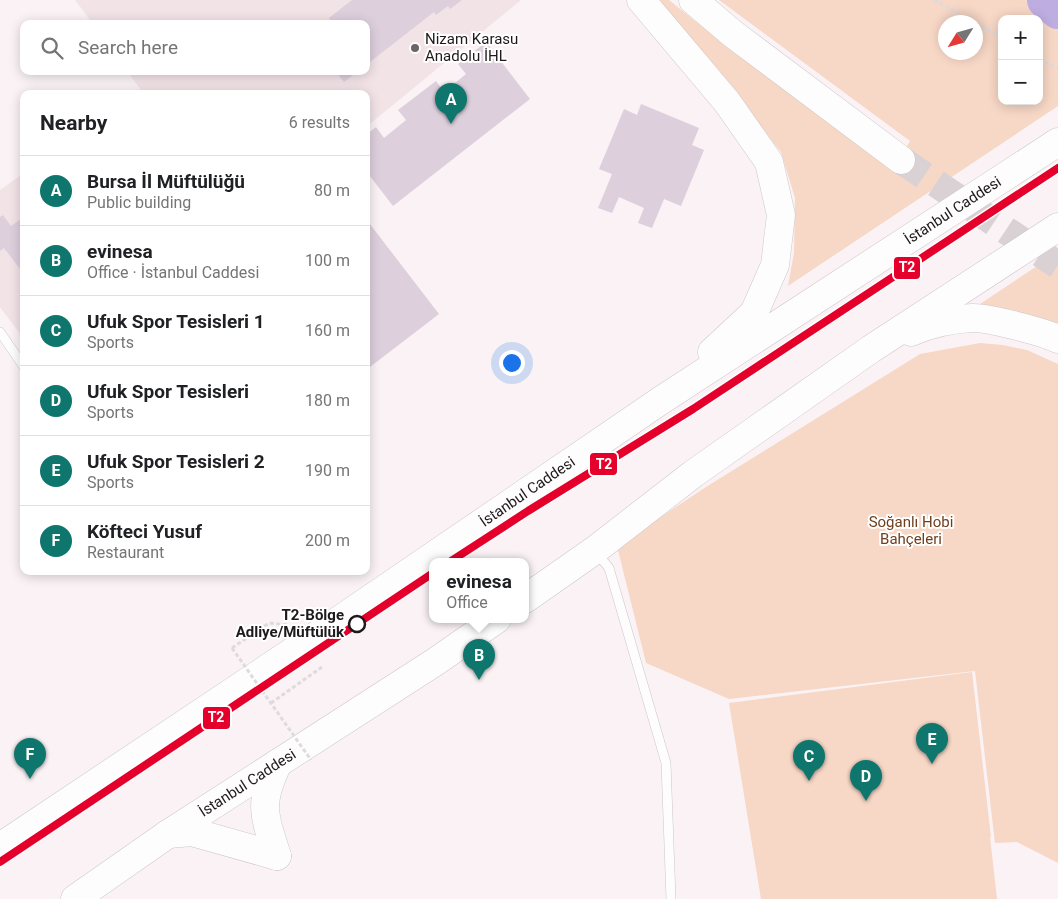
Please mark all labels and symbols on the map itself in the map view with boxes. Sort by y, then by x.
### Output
north arrow [938,15,983,60]
place label: Nizam Karasu Anadolu İHL [425,30,518,65]
marker: Nizam Karasu Anadolu İHL [409,42,421,54]
pin: A [435,83,467,124]
street label: İstanbul Caddesi [901,172,1005,248]
line badge: T2 [893,256,921,280]
text: T2 [899,259,915,275]
your location [499,350,525,376]
line badge: T2 [589,452,618,476]
street label: İstanbul Caddesi [476,453,579,530]
text: T2 [596,456,612,472]
park label: Soğanlı Hobi Bahçeleri [869,513,953,548]
place label: T2-Bölge Adliye/Müftülük [236,606,345,641]
marker: T2-Bölge Adliye/Müftülük [348,615,366,633]
pin: B [463,639,495,680]
line badge: T2 [202,706,231,730]
text: T2 [208,709,224,725]
pin: E [916,723,948,764]
pin: F [14,738,46,779]
pin: C [793,740,825,781]
street label: İstanbul Caddesi [196,745,299,821]
pin: D [850,760,882,801]

